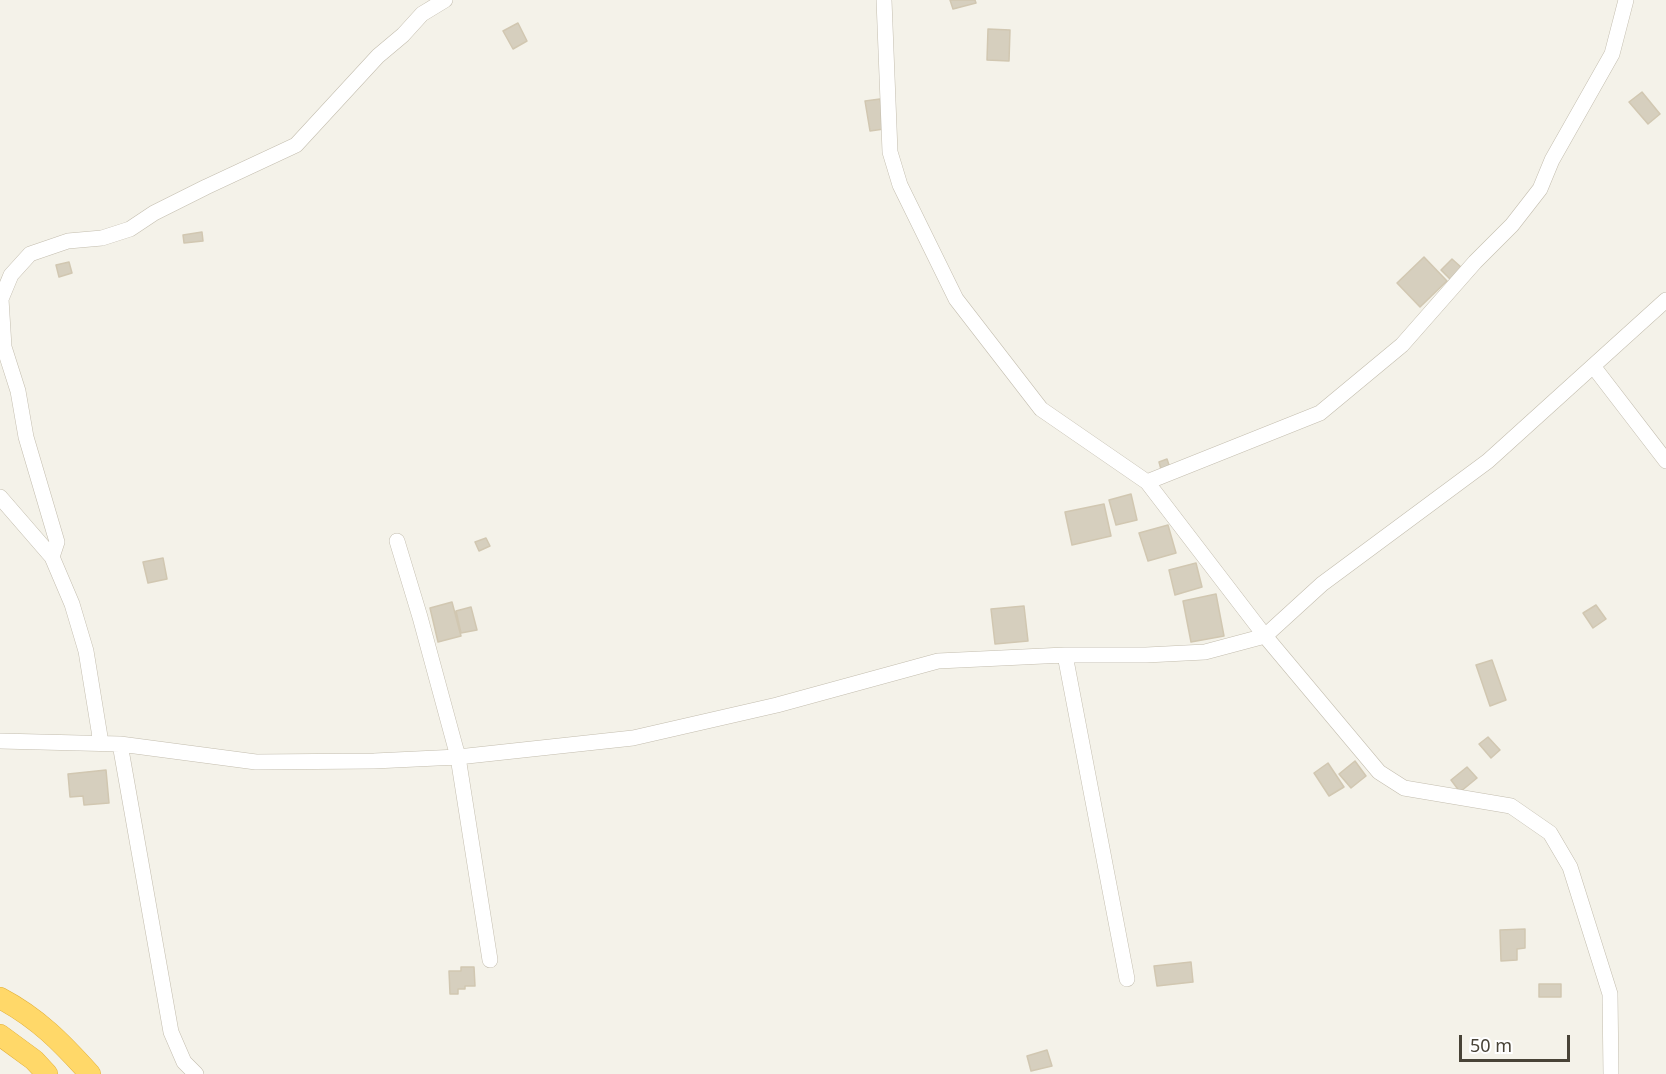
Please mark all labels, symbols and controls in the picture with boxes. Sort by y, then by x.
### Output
scale bar [1462,1023,1573,1061]
text: 50 m [1470,1033,1512,1057]

